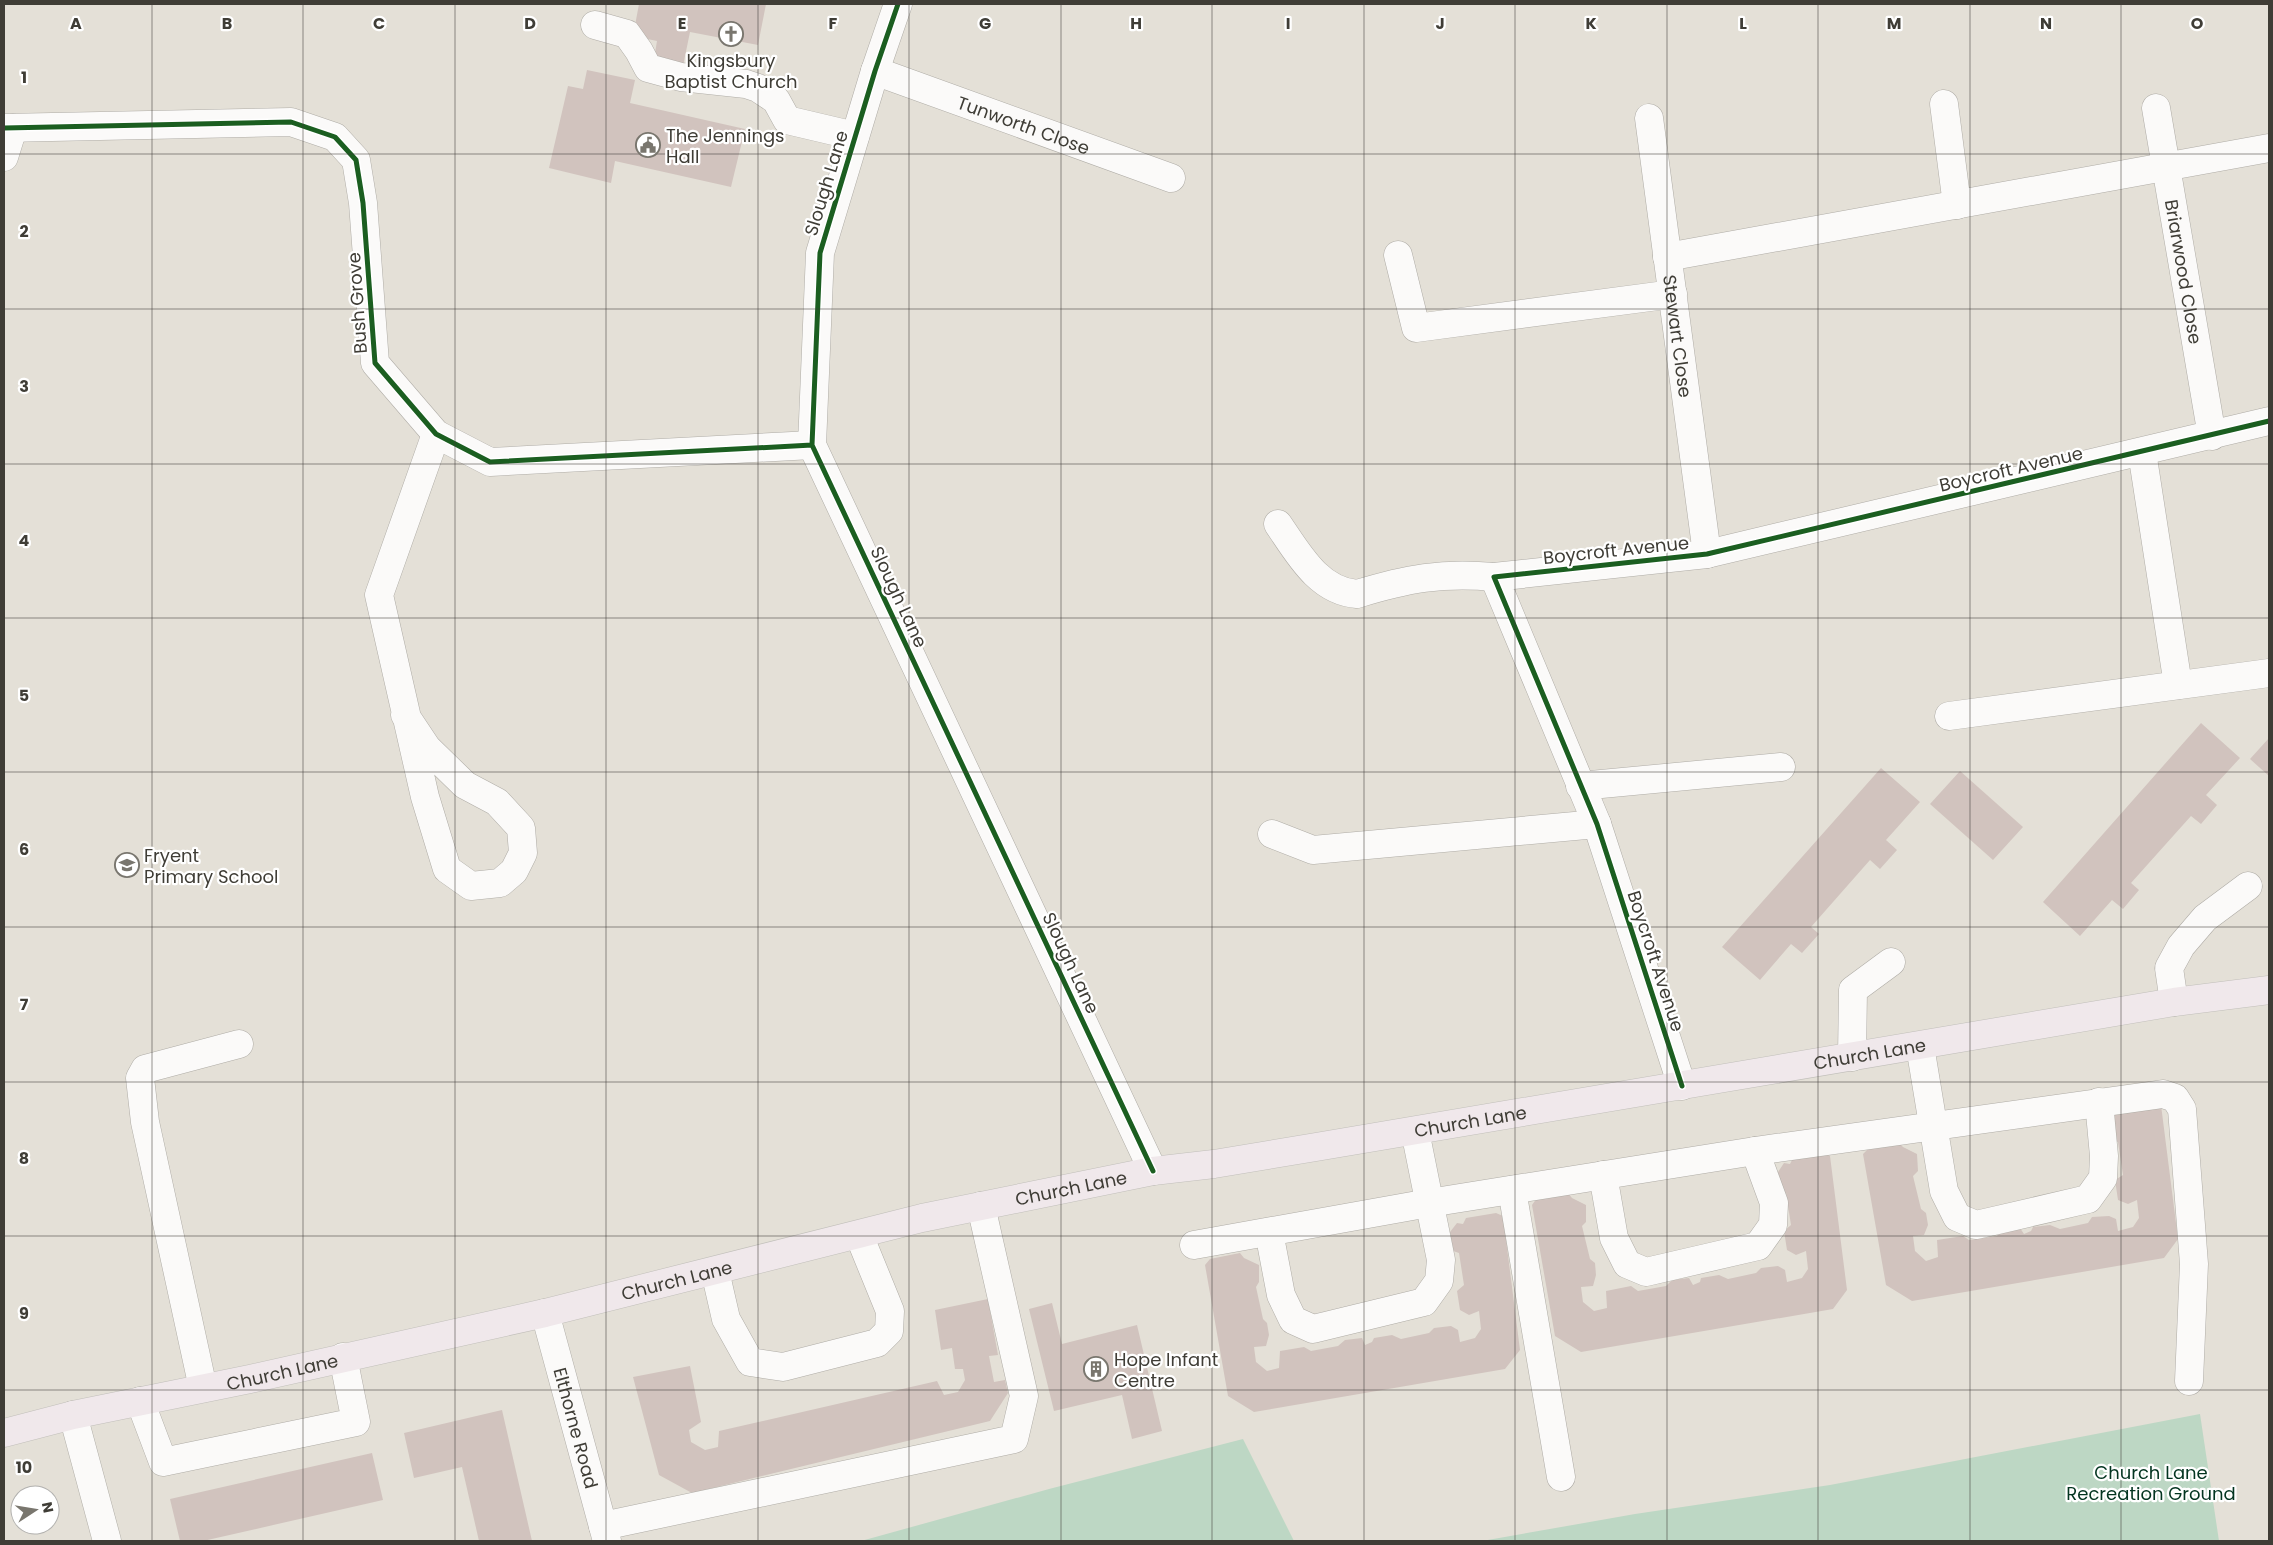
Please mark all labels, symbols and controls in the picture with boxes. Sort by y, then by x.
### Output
text: A [70,12,82,35]
text: B [222,12,232,35]
text: C [373,12,385,35]
text: D [524,12,536,35]
text: E [678,12,686,35]
text: F [829,12,838,35]
text: G [979,12,991,35]
text: H [1130,12,1142,35]
text: I [1286,12,1290,35]
text: J [1435,12,1445,35]
text: K [1585,12,1597,35]
text: L [1739,12,1747,35]
text: M [1887,12,1901,35]
text: N [2040,12,2052,35]
text: O [2191,12,2204,35]
church icon: Kingsbury Baptist Church [718,21,744,47]
place label: Kingsbury Baptist Church [664,48,798,94]
text: 1 [21,66,27,89]
street label: Tunworth Close [954,89,1093,160]
place label: The Jennings Hall [666,123,784,169]
street label: Slough Lane [798,127,854,239]
public building icon: The Jennings Hall [635,132,661,158]
street label: Briarwood Close [2159,197,2209,346]
text: 2 [19,220,29,243]
street label: Bush Grove [341,251,373,355]
street label: Stewart Close [1657,273,1699,399]
text: 3 [19,375,29,398]
street label: Boycroft Avenue [1937,440,2085,498]
text: 4 [19,529,30,552]
street label: Boycroft Avenue [1542,530,1690,570]
street label: Slough Lane [865,542,933,652]
text: 5 [19,684,29,707]
text: 6 [19,838,29,861]
place label: Fryent Primary School [144,843,278,889]
school or university icon: Fryent Primary School [114,852,140,878]
street label: Boycroft Avenue [1621,887,1691,1035]
street label: Slough Lane [1037,908,1105,1018]
text: 7 [20,993,29,1016]
street label: Church Lane [1811,1032,1928,1075]
street label: Church Lane [1412,1099,1528,1143]
text: 8 [19,1147,29,1170]
street label: Church Lane [1013,1164,1129,1211]
street label: Church Lane [619,1254,735,1306]
text: 9 [19,1302,29,1325]
street label: Church Lane [224,1347,340,1396]
place label: Hope Infant Centre [1114,1347,1218,1393]
building icon: Hope Infant Centre [1083,1356,1109,1382]
street label: Elthorne Road [548,1365,605,1491]
text: 10 [16,1456,32,1479]
park label: Church Lane Recreation Ground [2066,1460,2236,1506]
north arrow [10,1485,60,1535]
text: N [37,1500,59,1515]

